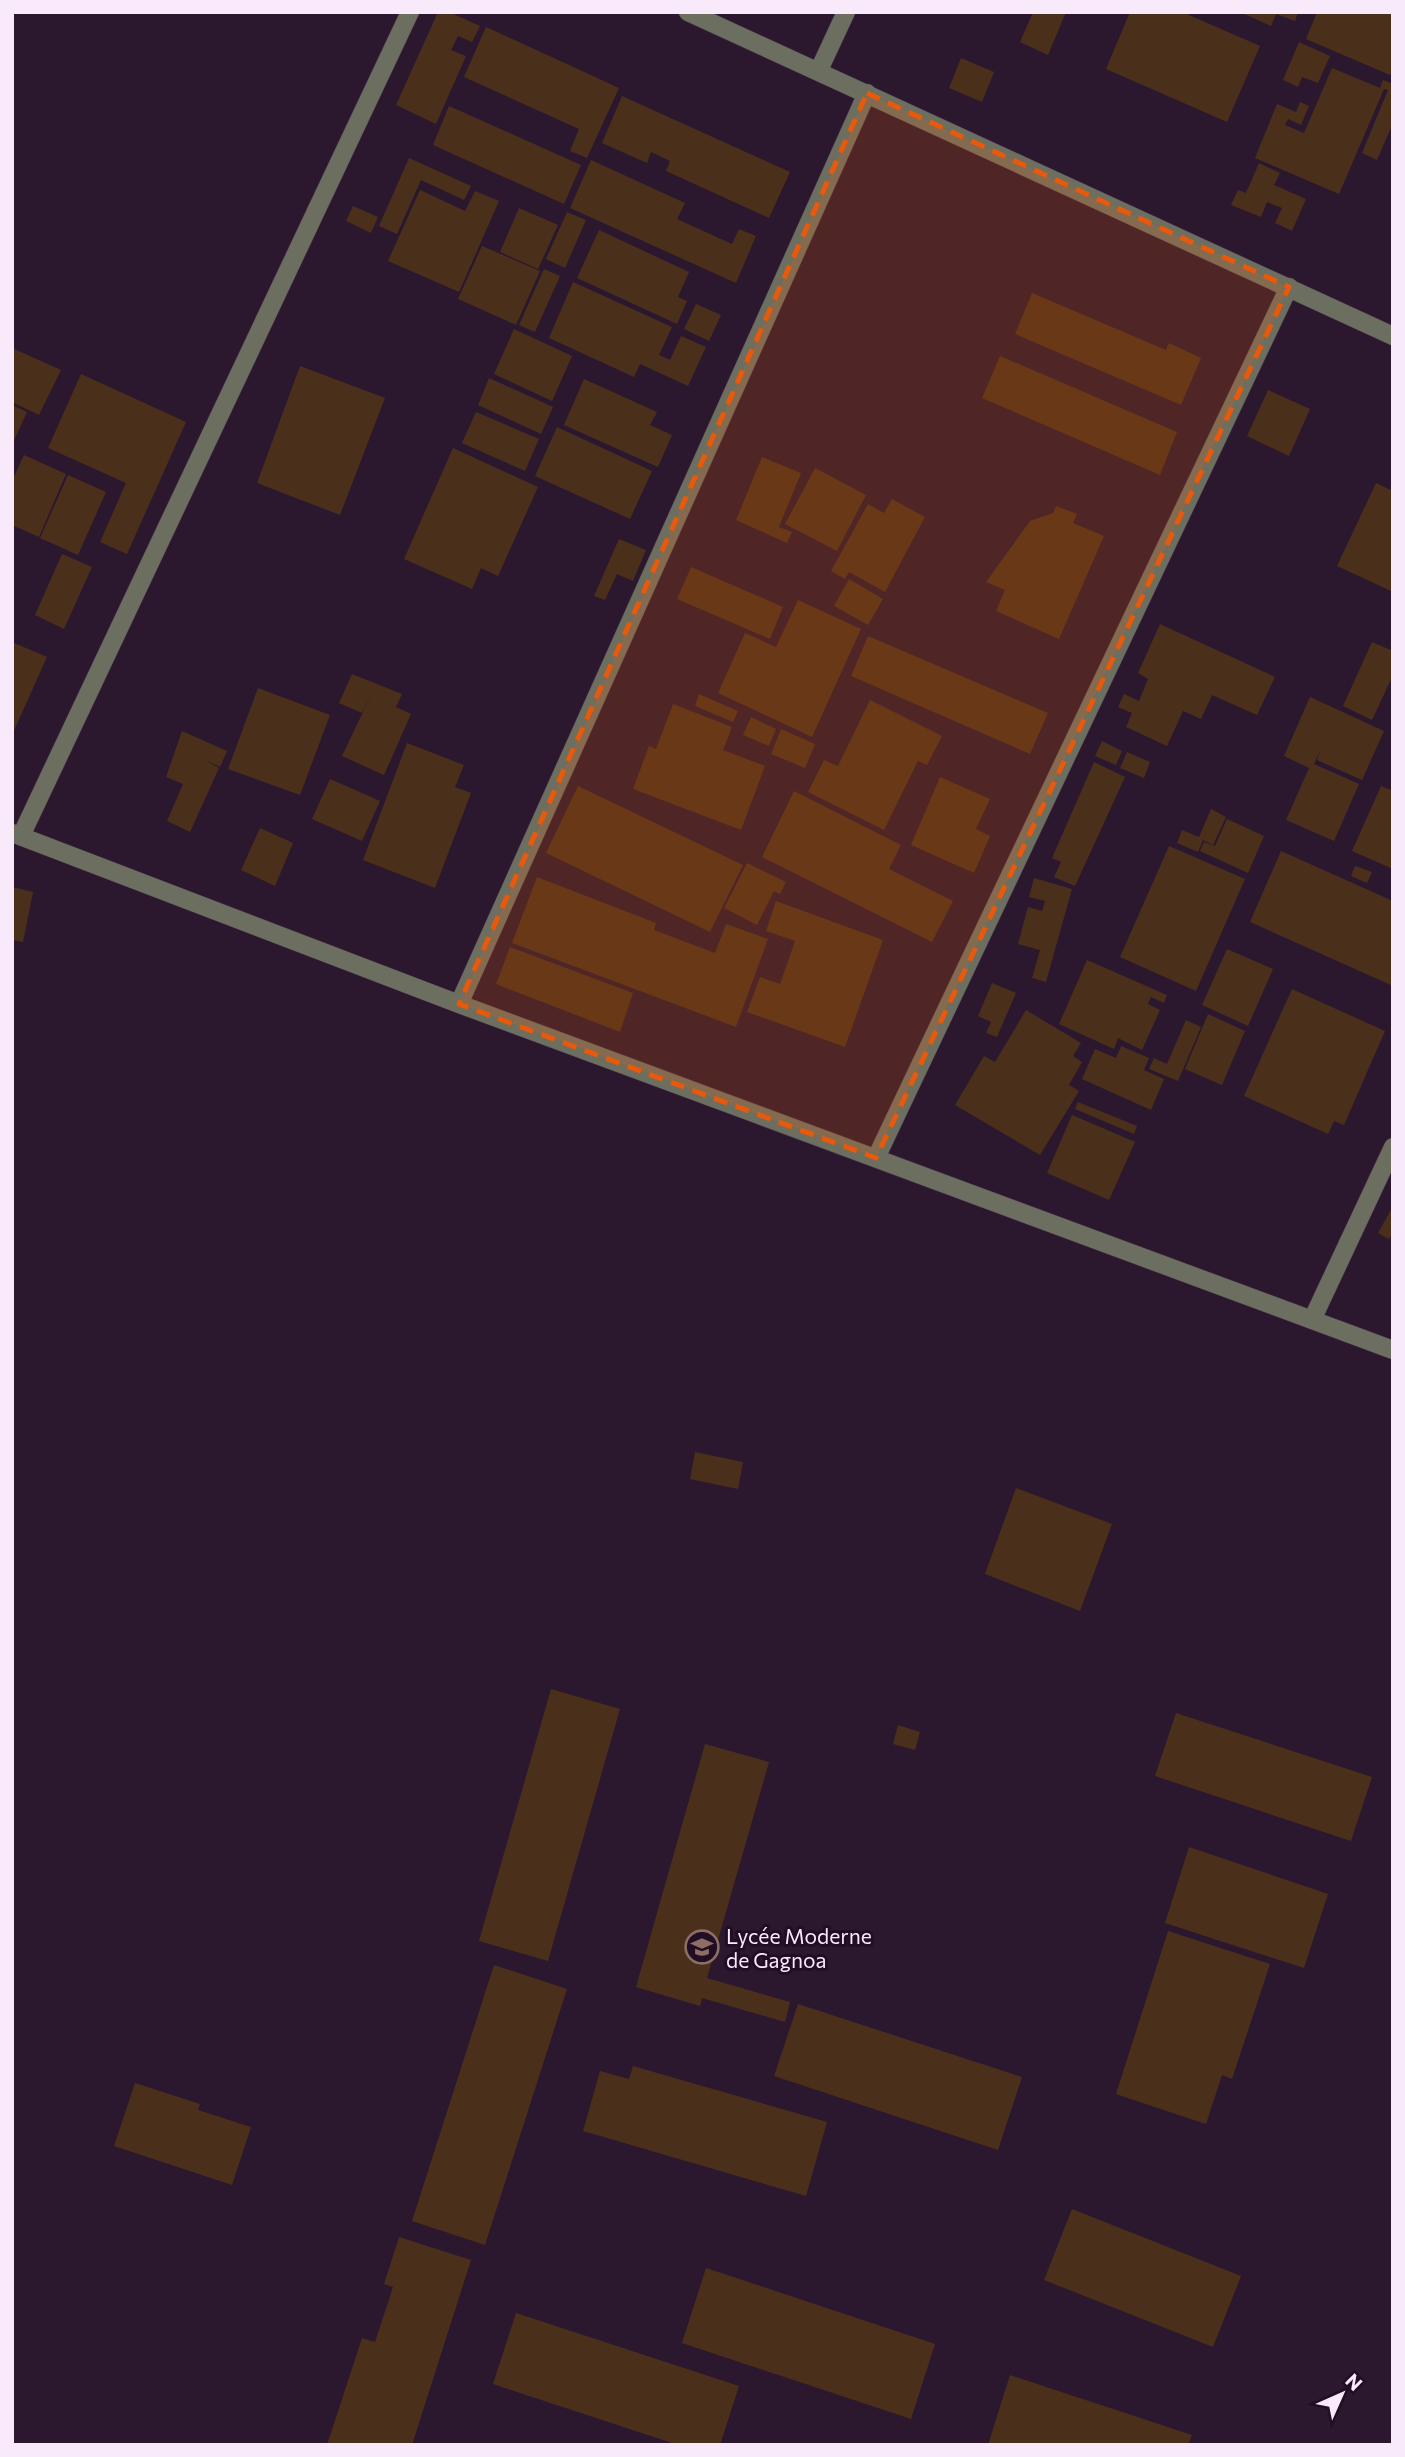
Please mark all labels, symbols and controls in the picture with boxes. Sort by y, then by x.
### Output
place label: Lycée Moderne de Gagnoa [726,1923,872,1972]
school or university icon: Lycée Moderne de Gagnoa [683,1928,721,1966]
north arrow [1307,2359,1377,2429]
text: N [1341,2368,1368,2395]

